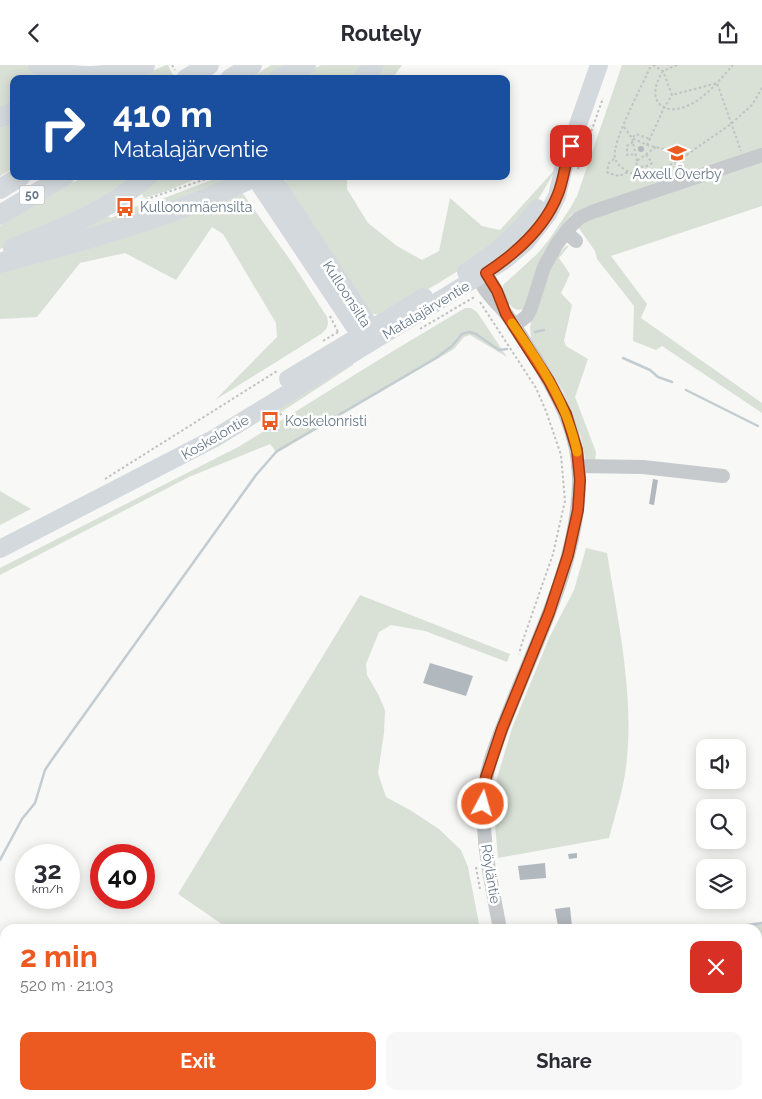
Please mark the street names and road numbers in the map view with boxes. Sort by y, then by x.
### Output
road number: 50 [20,185,44,205]
street label: Kulloonsilta [320,258,374,330]
street label: Matalajärventie [380,278,472,342]
street label: Koskelontie [178,411,252,463]
street label: Röyläntie [478,843,504,905]

